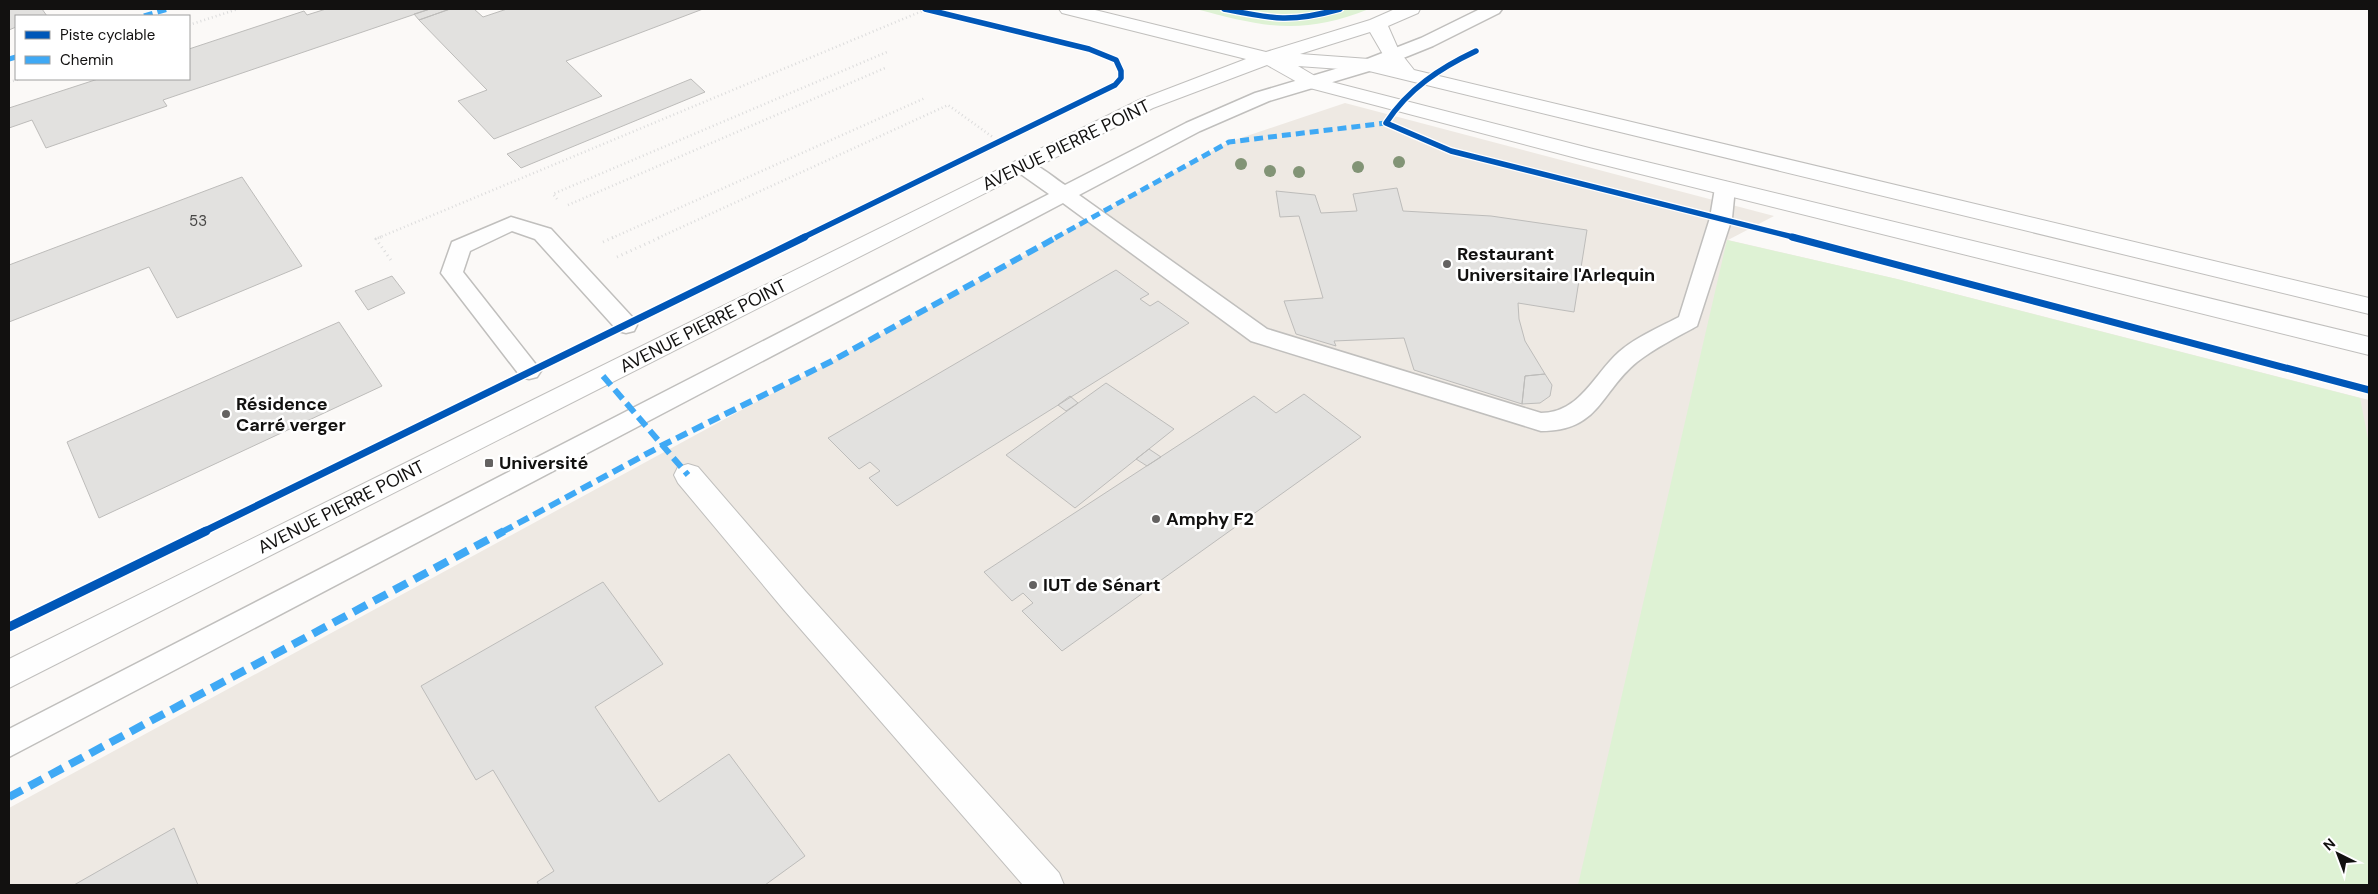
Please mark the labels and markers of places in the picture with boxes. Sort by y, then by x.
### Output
place label: Restaurant Universitaire l'Arlequin [1457,242,1655,287]
marker: Restaurant Universitaire l'Arlequin [1441,258,1453,270]
place label: Résidence Carré verger [236,392,346,437]
marker: Résidence Carré verger [220,408,232,420]
place label: Université [499,451,588,475]
marker: Université [483,457,495,469]
place label: Amphy F2 [1166,507,1254,531]
marker: Amphy F2 [1150,513,1162,525]
place label: IUT de Sénart [1043,573,1161,597]
marker: IUT de Sénart [1027,579,1039,591]

